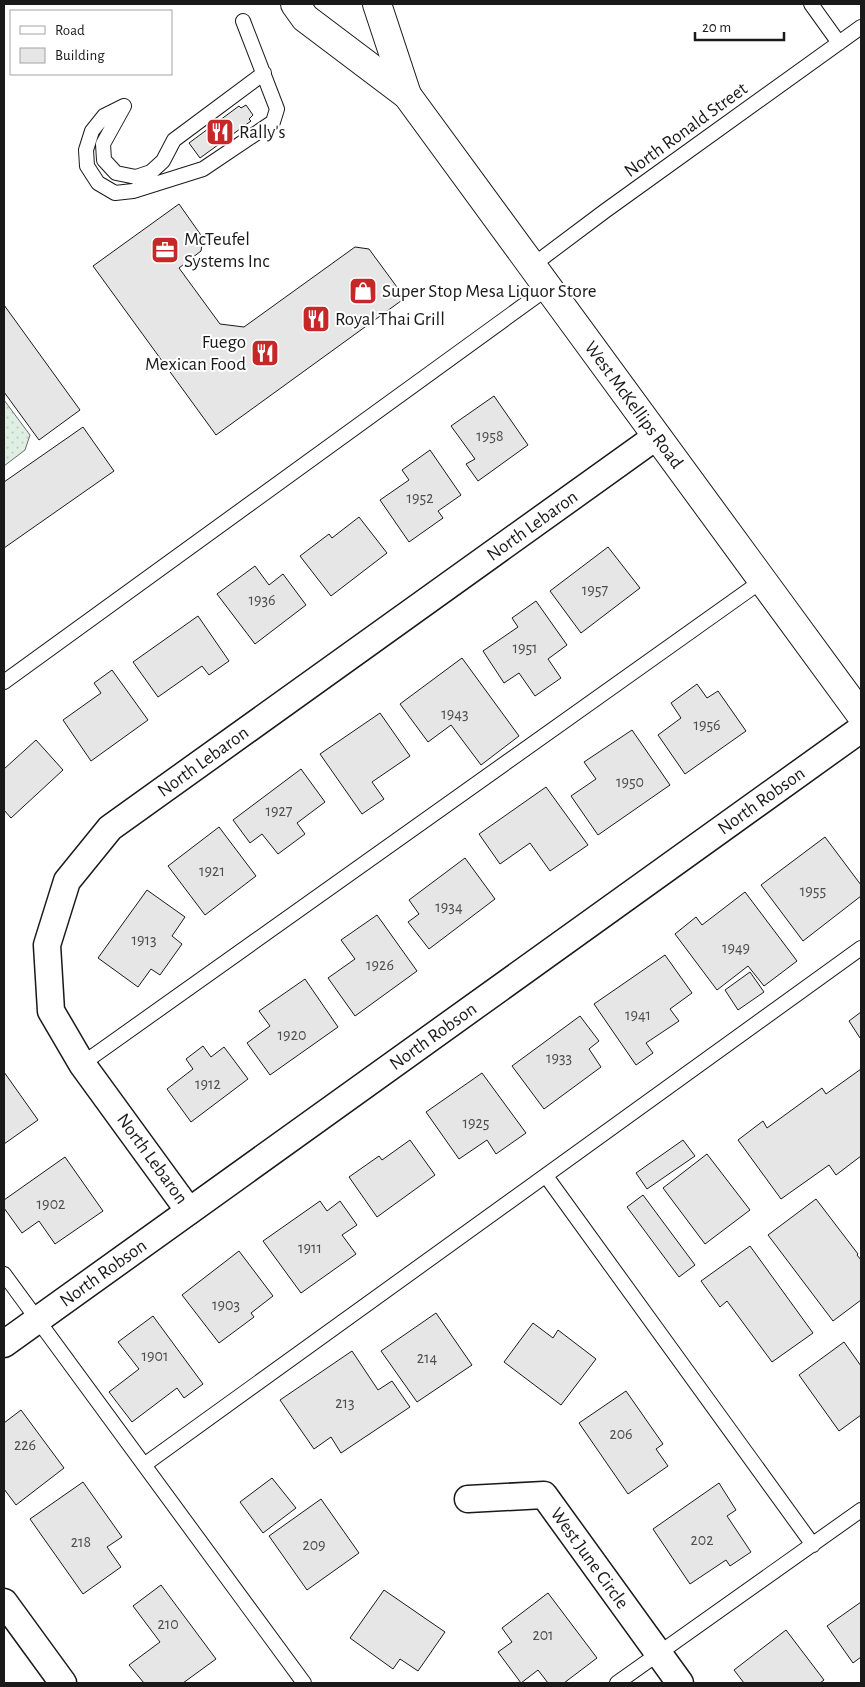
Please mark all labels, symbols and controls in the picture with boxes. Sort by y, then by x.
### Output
legend [10,10,172,75]
scale bar [695,10,784,42]
text: 20 m [702,20,731,35]
text: Road [55,23,85,38]
text: Building [55,48,105,63]
street label: North Ronald Street [621,79,751,181]
restaurant icon: Rally's [205,117,235,147]
place label: Rally's [239,123,286,142]
place label: McTeufel Systems Inc [184,230,270,271]
office icon: McTeufel Systems Inc [150,235,180,265]
shop icon: Super Stop Mesa Liquor Store [348,276,378,306]
place label: Super Stop Mesa Liquor Store [382,282,597,301]
restaurant icon: Royal Thai Grill [301,304,331,334]
place label: Royal Thai Grill [335,310,445,329]
place label: Fuego Mexican Food [145,333,246,374]
restaurant icon: Fuego Mexican Food [250,338,280,368]
street label: West McKellips Road [581,338,687,472]
house number: 1958 [476,428,504,444]
street label: North Lebaron [483,487,581,564]
house number: 1952 [407,490,434,506]
house number: 1957 [582,582,609,598]
house number: 1936 [248,592,276,608]
house number: 1951 [512,640,538,656]
house number: 1943 [441,706,469,722]
house number: 1956 [693,717,721,733]
street label: North Lebaron [154,723,252,800]
street label: North Robson [714,763,808,838]
house number: 1950 [616,774,644,790]
house number: 1927 [266,803,293,819]
house number: 1921 [199,863,225,879]
house number: 1955 [800,883,826,899]
house number: 1934 [435,899,463,915]
house number: 1913 [131,932,157,948]
house number: 1949 [722,940,750,956]
house number: 1926 [366,957,394,973]
street label: North Robson [386,999,480,1074]
house number: 1941 [625,1007,651,1023]
house number: 1920 [278,1027,306,1043]
house number: 1933 [546,1050,572,1066]
house number: 1912 [195,1076,221,1092]
street label: North Lebaron [113,1110,191,1208]
house number: 1925 [463,1115,490,1131]
house number: 1902 [37,1196,65,1212]
street label: North Robson [56,1235,150,1310]
house number: 1911 [298,1240,322,1256]
house number: 1903 [212,1297,240,1313]
house number: 1901 [142,1348,168,1364]
house number: 214 [417,1350,438,1366]
house number: 213 [335,1395,355,1411]
house number: 206 [609,1426,633,1442]
house number: 226 [14,1437,36,1453]
street label: West June Circle [547,1504,632,1612]
house number: 202 [690,1532,714,1548]
house number: 218 [71,1534,91,1550]
house number: 209 [302,1537,326,1553]
house number: 210 [157,1616,179,1632]
house number: 201 [532,1627,554,1643]

